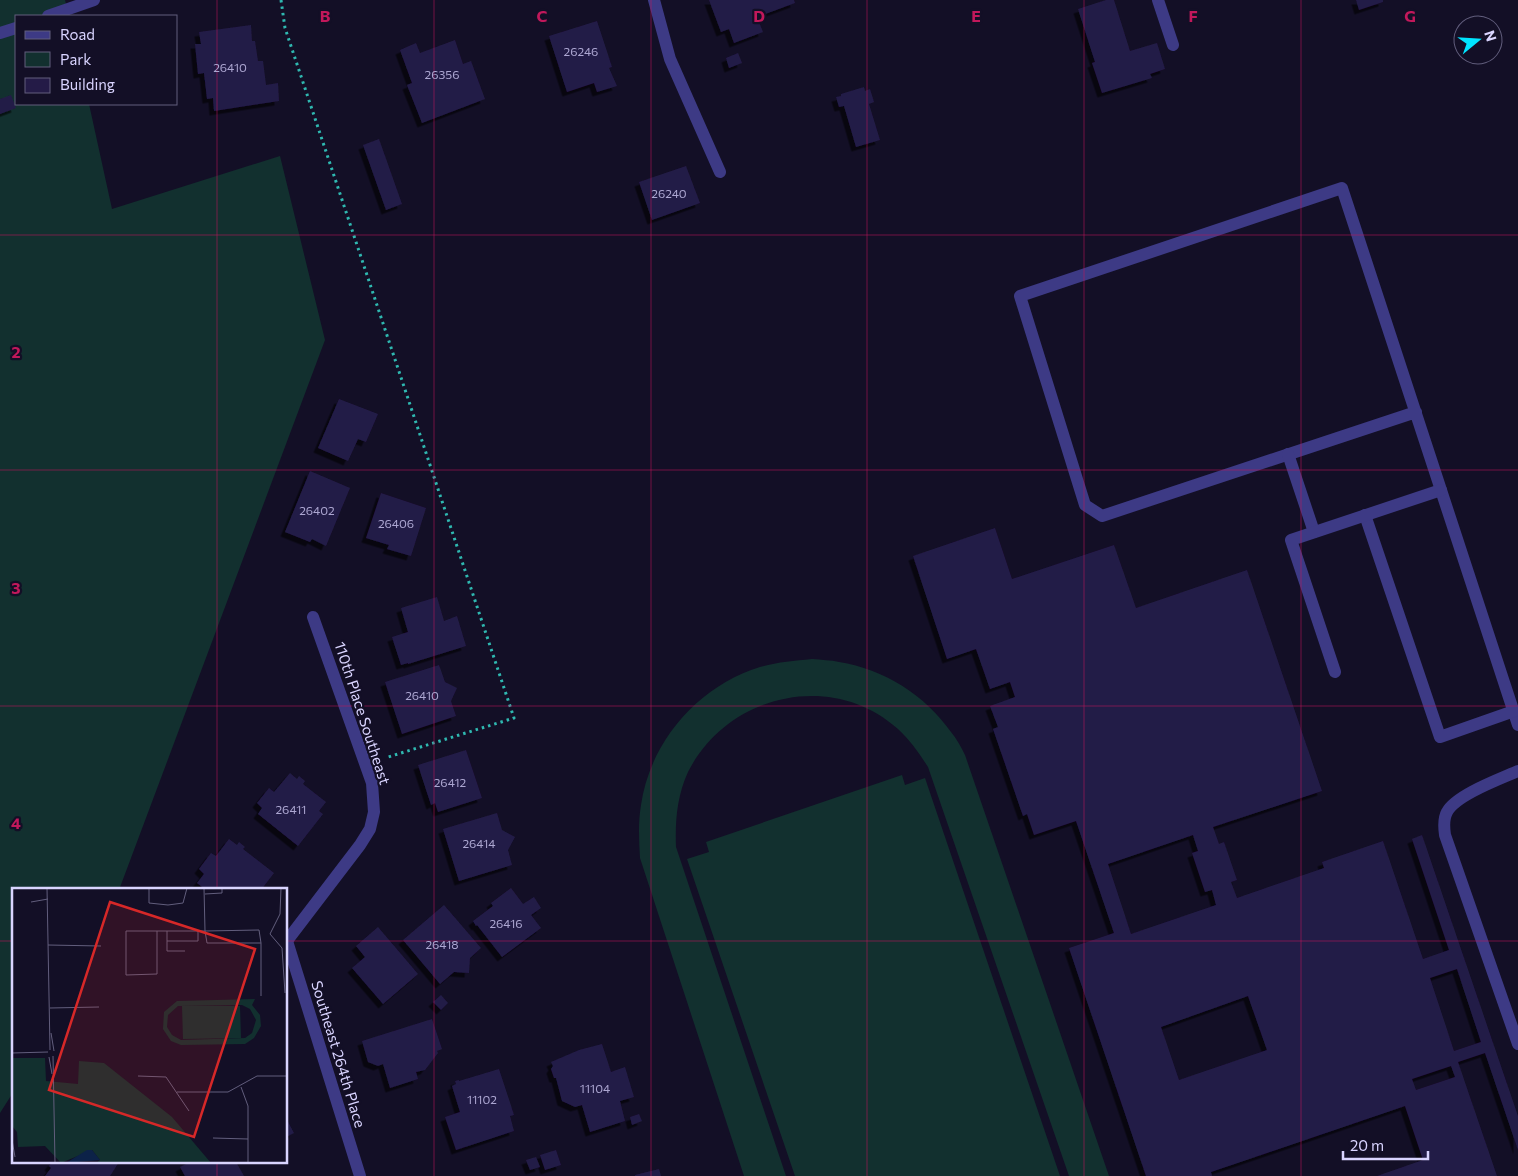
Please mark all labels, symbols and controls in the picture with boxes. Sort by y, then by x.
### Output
text: B [320,6,331,25]
text: C [537,6,548,25]
text: D [753,6,765,25]
text: E [971,6,981,25]
text: F [1188,6,1198,25]
text: G [1404,6,1416,25]
legend [15,15,178,105]
north arrow [1453,15,1503,65]
text: Road [60,25,95,43]
text: N [1481,28,1501,43]
house number: 26246 [564,44,598,58]
text: Park [60,50,91,68]
house number: 26410 [213,60,247,74]
house number: 26356 [425,67,459,81]
text: Building [60,75,115,93]
house number: 26240 [651,186,687,200]
text: 2 [11,342,21,361]
house number: 26402 [299,503,335,517]
house number: 26406 [378,516,414,530]
text: 3 [11,578,21,597]
street label: 110th Place Southeast [331,639,395,787]
house number: 26410 [405,688,439,702]
house number: 26412 [434,775,467,789]
house number: 26411 [275,802,307,816]
text: 4 [11,813,21,832]
house number: 26414 [462,836,496,850]
inset map [12,888,288,1164]
house number: 26416 [489,916,523,930]
house number: 26418 [425,937,459,951]
street label: Southeast 264th Place [308,978,370,1130]
house number: 11104 [580,1081,610,1095]
house number: 11102 [467,1092,497,1106]
scale bar [1343,1128,1428,1160]
text: 20 m [1350,1136,1384,1154]

